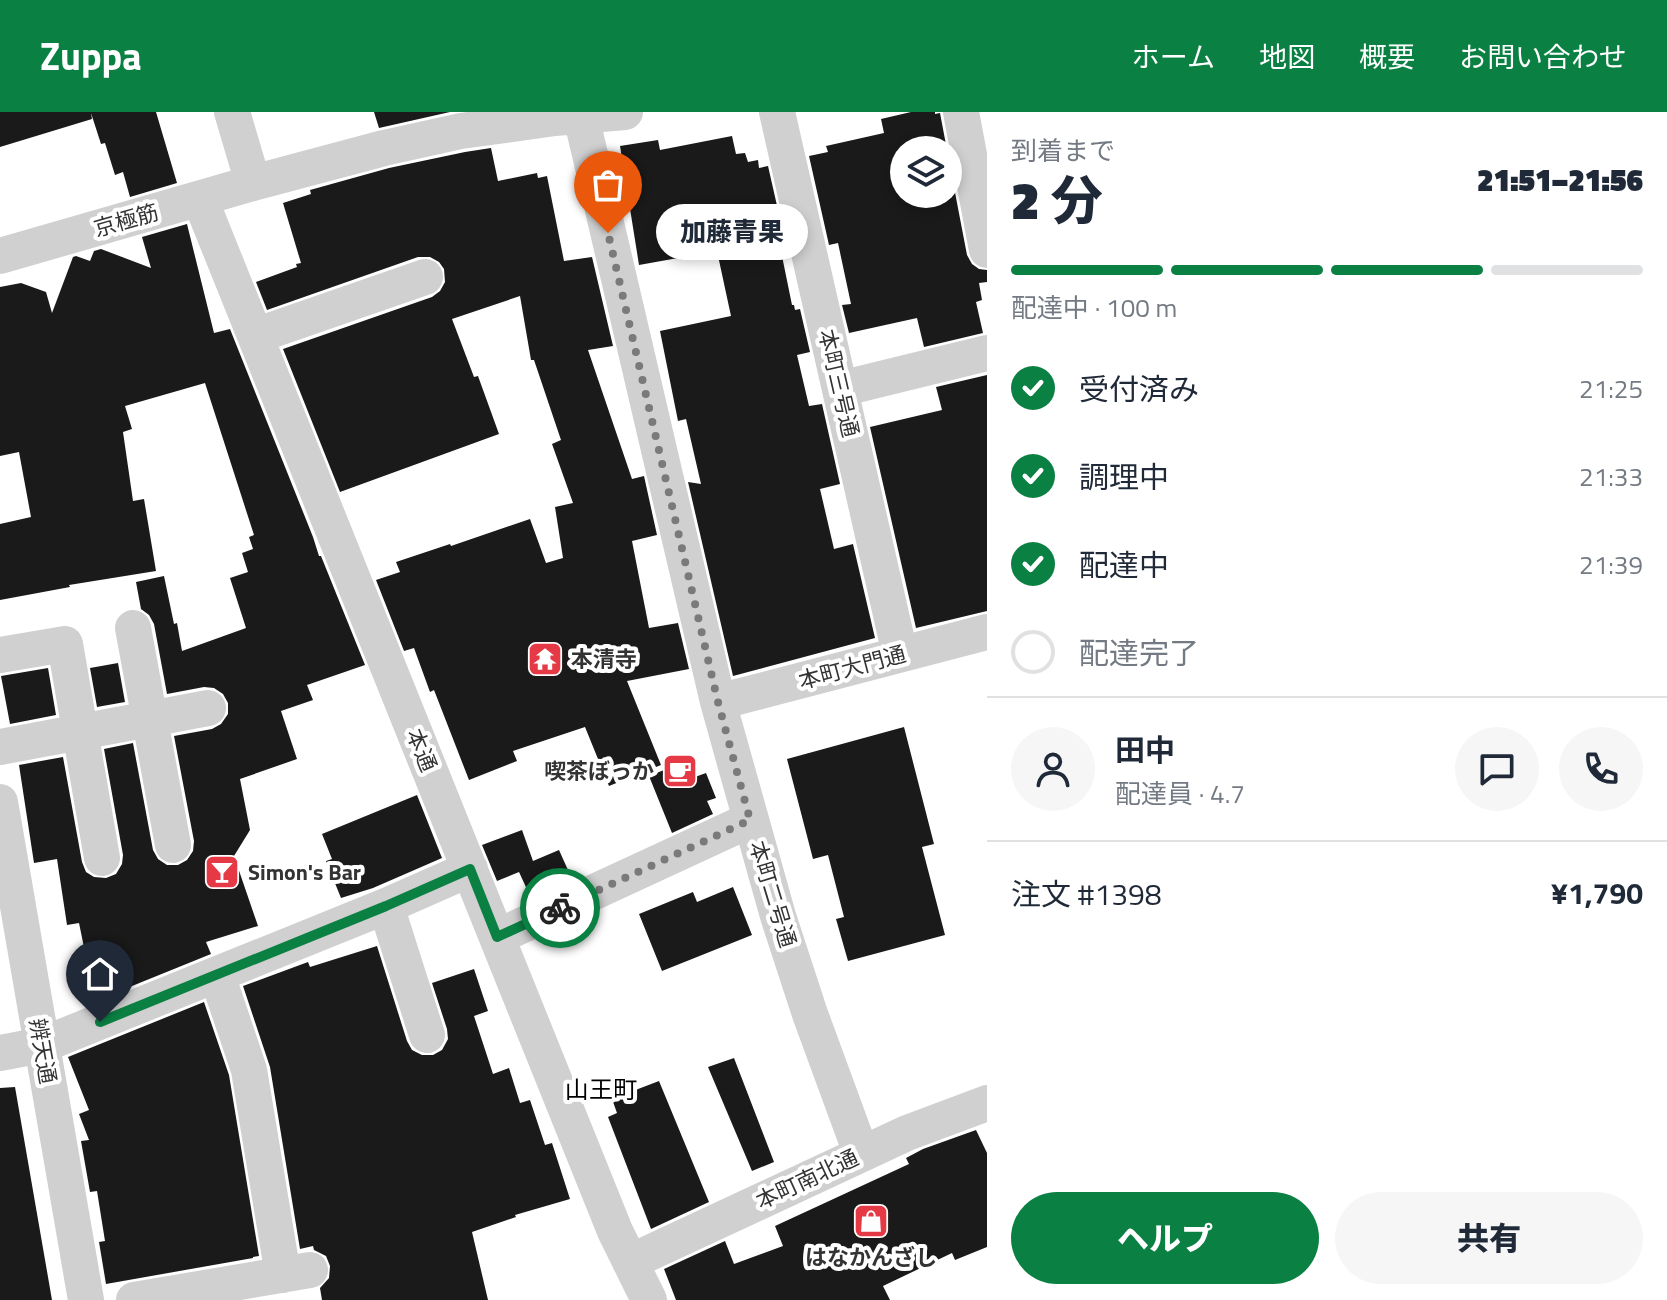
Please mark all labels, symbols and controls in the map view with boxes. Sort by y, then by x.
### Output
text: Zuppa [40,27,142,85]
text: ホーム [1132,35,1215,78]
text: 地図 [1259,35,1315,78]
text: 概要 [1359,35,1415,78]
text: お問い合わせ [1459,35,1627,78]
text: 到着まで [1011,131,1115,170]
map controls [890,136,962,208]
button: layers [890,136,962,208]
pin [574,151,642,233]
text: 21:51–21:56 [1477,157,1643,203]
text: 2 分 [1011,160,1103,239]
icon: bag [586,163,630,207]
street label: 京極筋 [90,195,162,245]
callout: 加藤青果 [656,205,808,261]
text: 加藤青果 [680,212,784,251]
text: 配達中 · 100 m [1011,288,1177,327]
street label: 本町三号通 [810,326,868,440]
icon: check [1011,366,1055,410]
text: 受付済み [1079,366,1199,412]
text: 21:25 [1579,369,1643,408]
icon: check [1011,454,1055,498]
text: 調理中 [1079,454,1169,500]
text: 21:33 [1579,457,1643,496]
icon: check [1011,542,1055,586]
text: 配達中 [1079,542,1169,588]
text: 21:39 [1579,545,1643,584]
text: 配達完了 [1079,630,1199,676]
street label: 本町大門通 [794,636,910,698]
temple icon: 本清寺 [526,640,564,678]
place label: 本清寺 [571,642,637,676]
street label: 本通 [398,723,446,777]
button: person [1011,727,1095,811]
text: 田中 [1115,727,1175,773]
button: chat [1455,727,1539,811]
button: phone [1559,727,1643,811]
cafe icon: 喫茶ぼっか [661,752,699,790]
place label: 喫茶ぼっか [544,754,654,788]
text: 配達員 · 4.7 [1115,774,1245,813]
street label: 本町二号通 [741,836,805,952]
bar icon: Simon's Bar [203,853,241,891]
place label: Simon's Bar [248,855,361,889]
courier [520,868,600,948]
text: ¥1,790 [1551,870,1643,916]
text: 注文 #1398 [1011,871,1162,917]
icon: bike [538,886,582,930]
pin [66,940,134,1022]
icon: home [78,952,122,996]
street label: 辨天通 [21,1016,65,1086]
district label: 山王町 [565,1071,637,1107]
street label: 本町南北通 [750,1140,864,1218]
button: ヘルプ [1011,1192,1319,1284]
button: 共有 [1335,1192,1643,1284]
shop icon: はなかんざし [852,1202,890,1240]
place label: はなかんざし [805,1240,937,1274]

